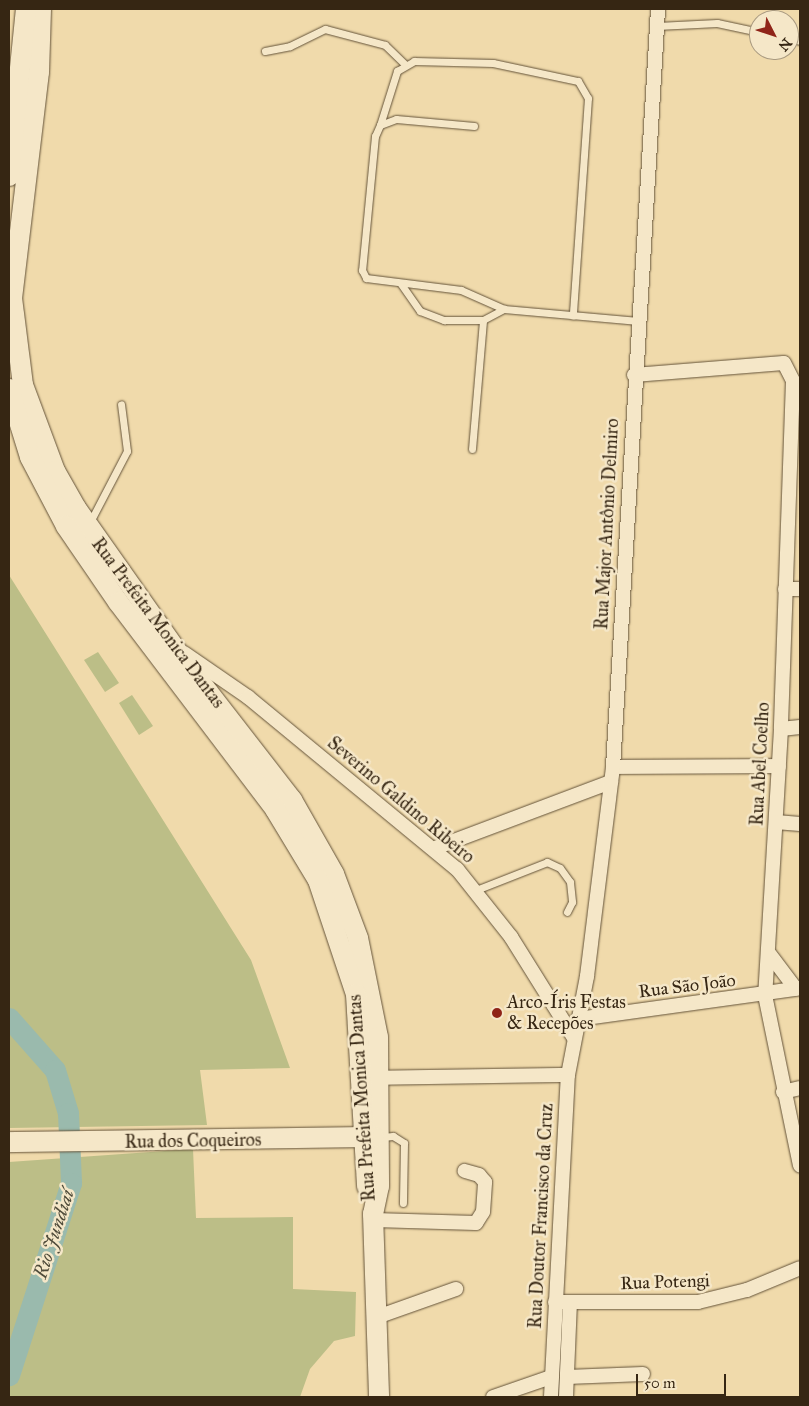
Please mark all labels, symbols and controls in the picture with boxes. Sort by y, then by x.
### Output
north arrow [749,10,799,60]
text: N [775,34,795,55]
street label: Rua Major Antônio Delmiro [591,418,623,630]
street label: Rua Prefeita Monica Dantas [87,534,229,712]
street label: Rua Abel Coelho [746,702,774,826]
street label: Severino Galdino Ribeiro [323,732,479,868]
street label: Rua São João [637,969,737,1003]
place label: Arco-Íris Festas & Recepões [507,992,626,1034]
street label: Rua Prefeita Monica Dantas [344,994,380,1202]
marker: Arco-Íris Festas & Recepões [491,1007,503,1019]
street label: Rua Doutor Francisco da Cruz [524,1103,558,1329]
street label: Rua dos Coqueiros [124,1129,262,1153]
water label: Rio Jundiaí [29,1187,79,1281]
street label: Rua Potengi [620,1270,710,1294]
scale bar [639,1364,729,1396]
text: 50 m [644,1374,676,1392]

